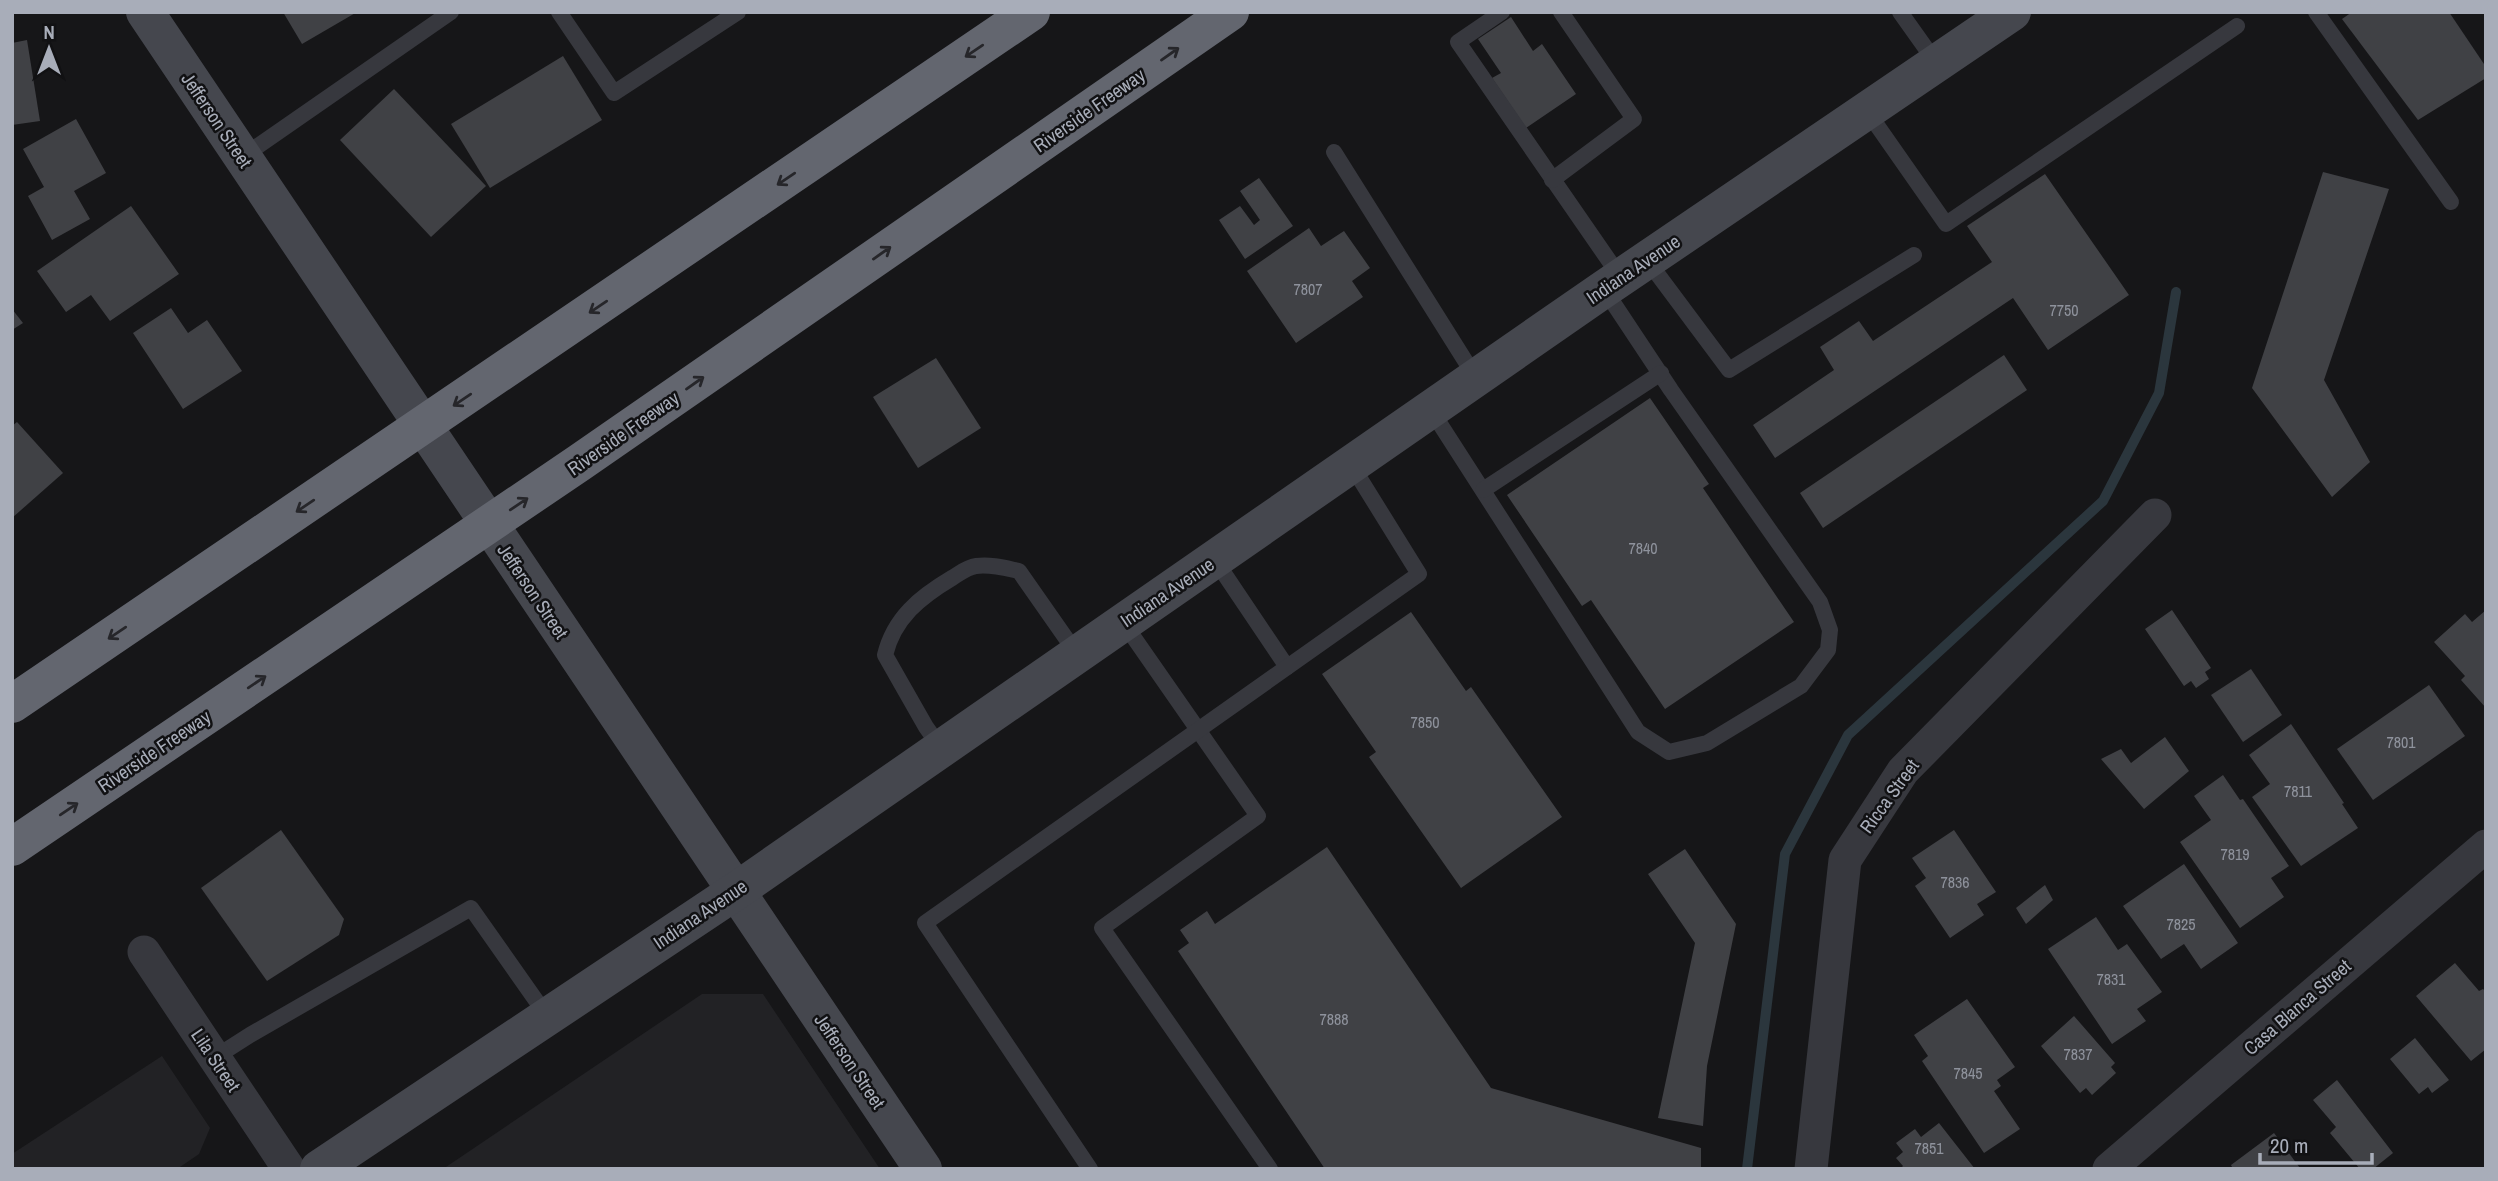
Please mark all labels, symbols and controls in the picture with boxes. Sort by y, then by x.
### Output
north arrow [14,14,84,84]
text: N [43,19,55,45]
one-way arrow [965,44,984,58]
one-way arrow [1160,47,1179,61]
street label: Riverside Freeway [1028,62,1150,158]
street label: Jefferson Street [176,67,259,173]
one-way arrow [777,172,796,186]
street label: Indiana Avenue [1581,228,1685,310]
one-way arrow [872,246,891,260]
house number: 7807 [1293,278,1323,300]
house number: 7750 [2049,299,2079,321]
one-way arrow [589,300,608,314]
one-way arrow [685,376,704,390]
street label: Riverside Freeway [562,385,684,481]
one-way arrow [453,393,472,407]
one-way arrow [509,497,529,511]
one-way arrow [296,499,316,513]
house number: 7840 [1628,537,1658,559]
street label: Jefferson Street [492,538,575,644]
street label: Indiana Avenue [1115,551,1219,633]
one-way arrow [108,626,127,640]
one-way arrow [247,674,266,689]
street label: Riverside Freeway [93,704,216,798]
house number: 7850 [1410,711,1440,733]
house number: 7801 [2386,731,2416,753]
street label: Ricca Street [1853,753,1925,838]
house number: 7811 [2284,780,2313,802]
one-way arrow [59,802,78,816]
house number: 7819 [2220,843,2250,865]
house number: 7836 [1940,871,1970,893]
street label: Indiana Avenue [648,873,752,955]
house number: 7825 [2166,913,2196,935]
street label: Casa Blanca Street [2238,953,2357,1061]
house number: 7831 [2096,968,2126,990]
street label: Jefferson Street [809,1008,892,1114]
house number: 7888 [1319,1008,1349,1030]
street label: Lila Street [185,1023,247,1097]
house number: 7837 [2063,1043,2093,1065]
house number: 7845 [1953,1062,1983,1084]
scale bar [2260,1122,2372,1166]
text: 20 m [2270,1131,2308,1160]
house number: 7851 [1914,1137,1944,1159]

